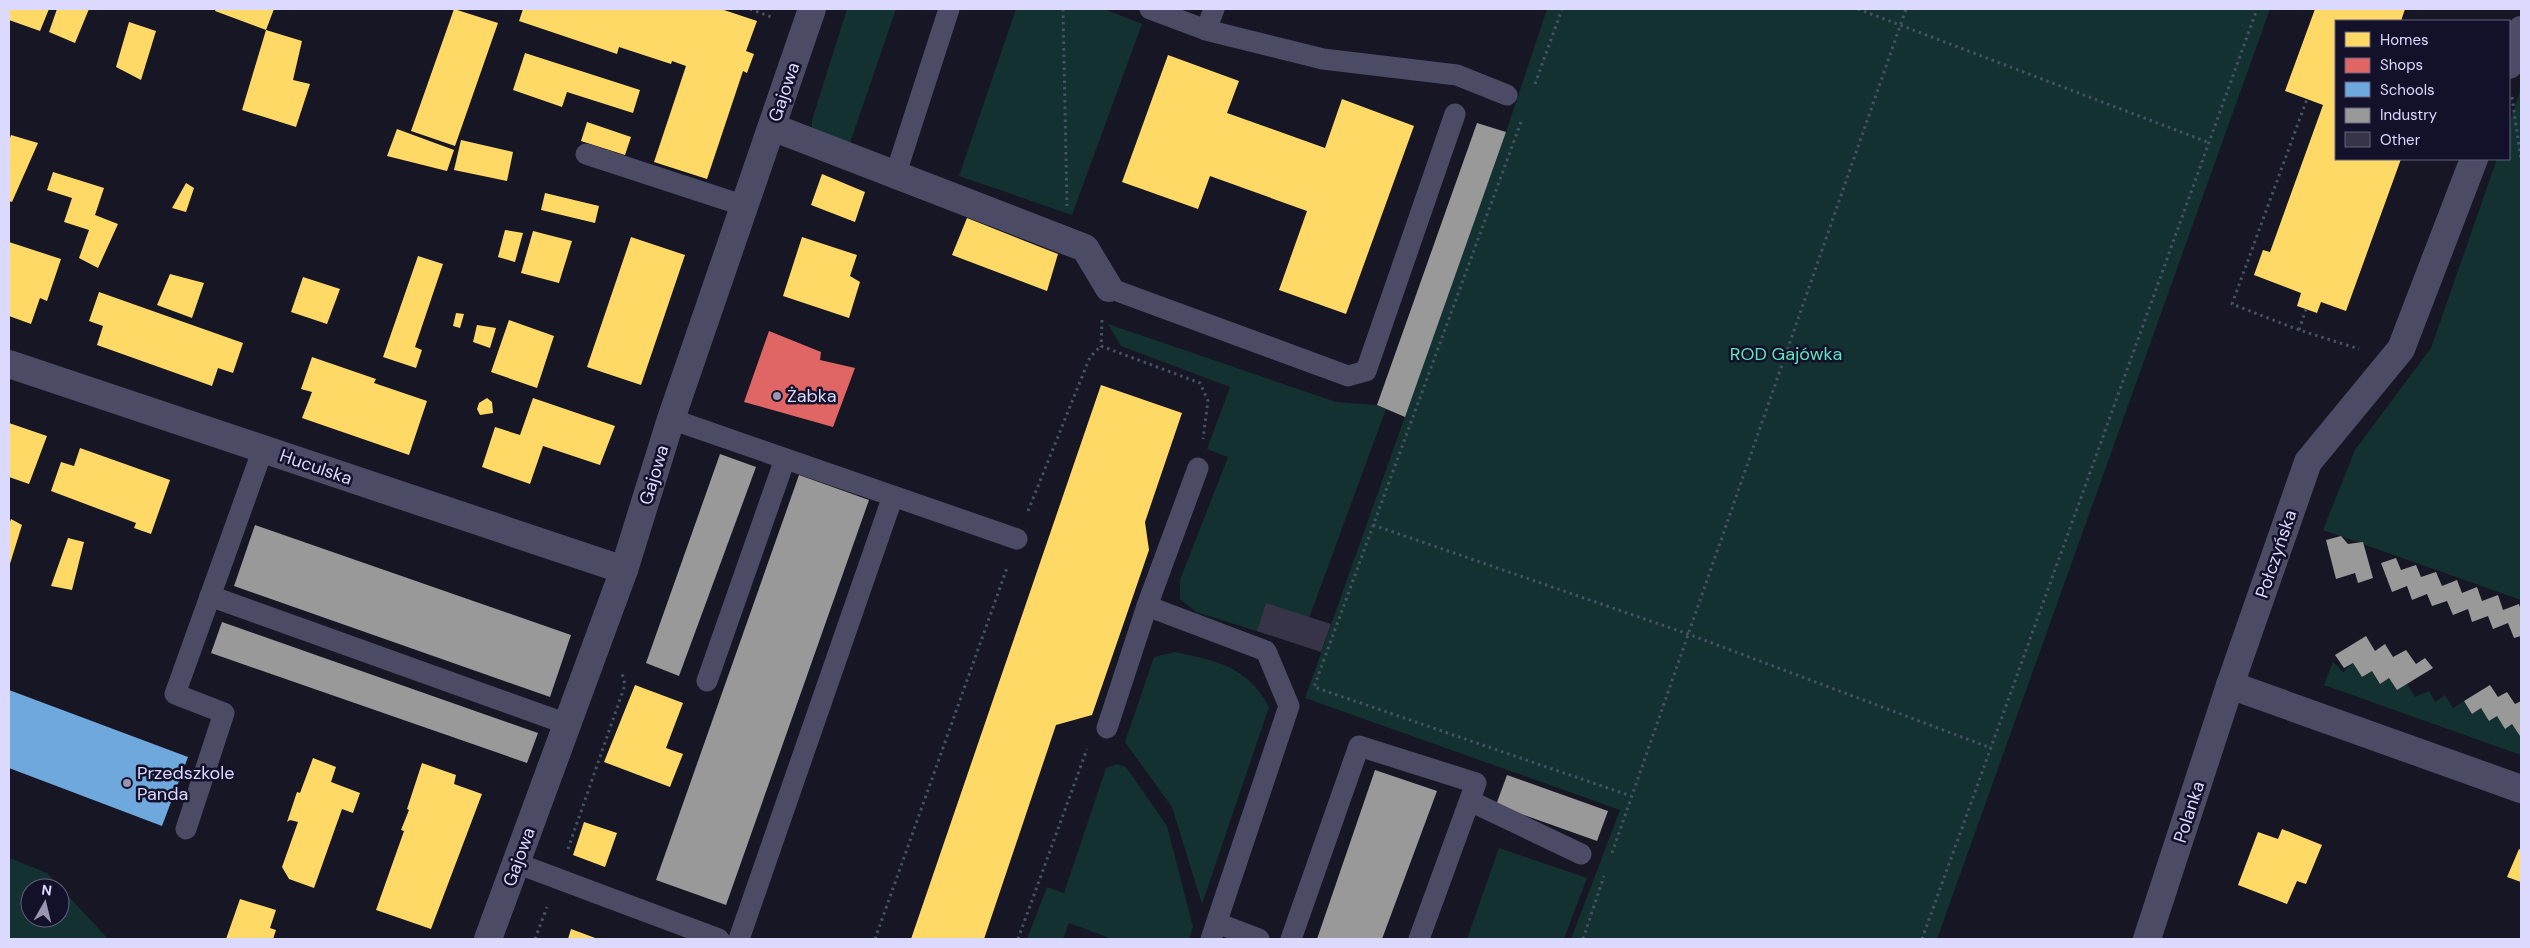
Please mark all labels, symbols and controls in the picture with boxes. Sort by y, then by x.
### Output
legend [2335,20,2510,160]
text: Homes [2380,30,2429,50]
text: Shops [2380,55,2423,75]
street label: Gajowa [763,59,805,125]
text: Schools [2380,80,2435,100]
text: Industry [2380,105,2438,125]
text: Other [2380,130,2421,150]
park label: ROD Gajówka [1730,342,1842,366]
place label: Żabka [787,384,837,408]
marker: Żabka [771,390,783,402]
street label: Gajowa [634,442,674,508]
street label: Huculska [277,443,355,491]
street label: Połczyńska [2250,507,2302,601]
place label: Przedszkole Panda [137,761,234,806]
marker: Przedszkole Panda [121,777,133,789]
street label: Polanka [2168,778,2210,846]
street label: Gajowa [497,824,541,890]
north arrow [20,878,70,928]
text: N [40,881,53,900]

